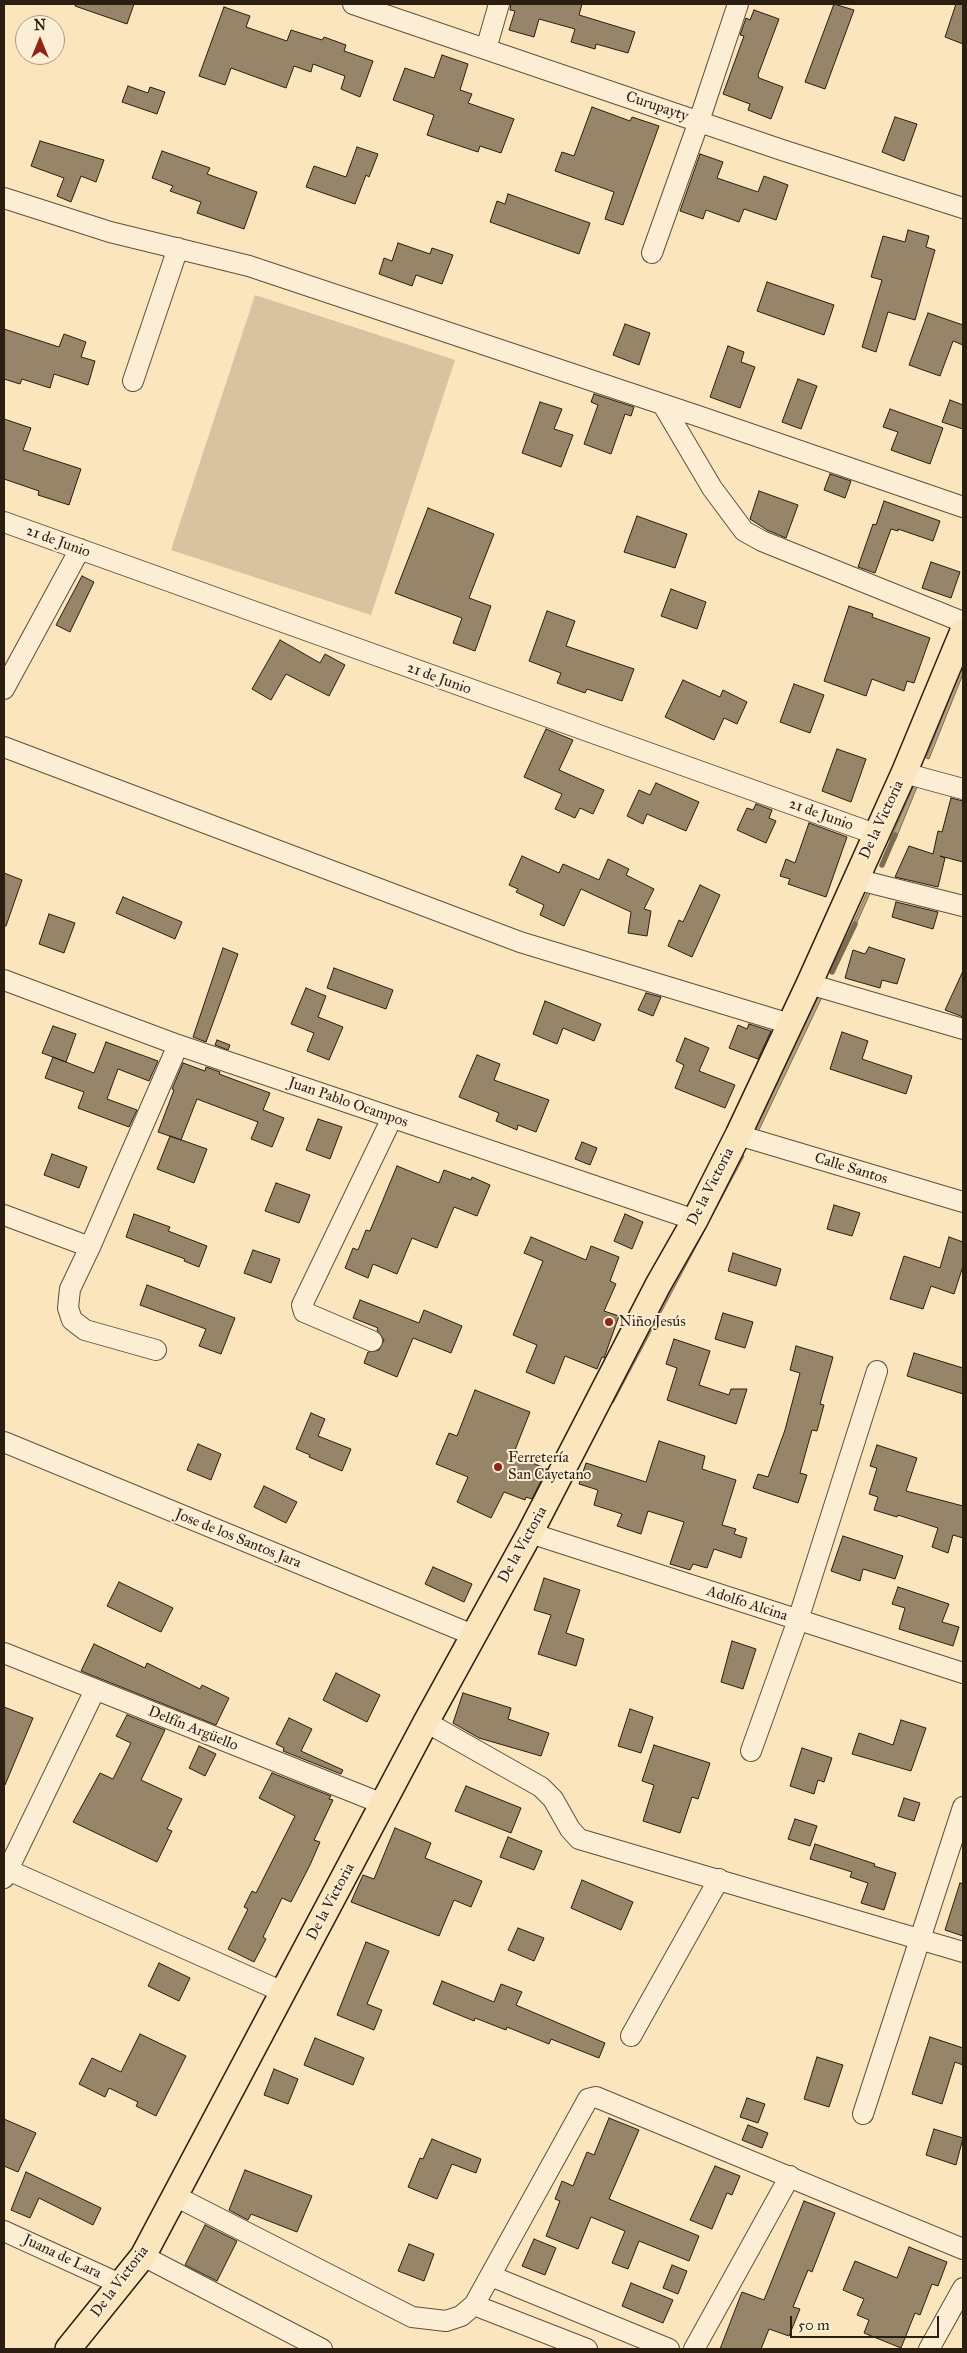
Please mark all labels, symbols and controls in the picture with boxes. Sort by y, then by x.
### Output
north arrow [15,15,65,65]
text: N [34,17,46,34]
street label: Curupayty [623,88,691,126]
street label: 21 de Junio [23,522,93,562]
street label: 21 de Junio [404,659,474,699]
street label: De la Victoria [856,778,908,862]
street label: 21 de Junio [786,795,856,835]
street label: Juan Pablo Ocampos [286,1074,410,1132]
street label: De la Victoria [684,1145,738,1229]
street label: Calle Santos [812,1149,890,1189]
place label: Niño Jesús [619,1313,686,1331]
marker: Niño Jesús [603,1316,615,1328]
place label: Ferretería San Cayetano [508,1449,591,1484]
marker: Ferretería San Cayetano [492,1461,504,1473]
street label: De la Victoria [495,1504,551,1586]
street label: Jose de los Santos Jara [172,1505,304,1573]
street label: Adolfo Alcina [704,1582,790,1626]
street label: Delfín Argüello [145,1703,241,1755]
street label: De la Victoria [303,1860,359,1944]
street label: Juana de Lara [20,2231,104,2283]
street label: De la Victoria [87,2243,153,2321]
scale bar [792,2306,941,2338]
text: 50 m [798,2316,830,2334]

